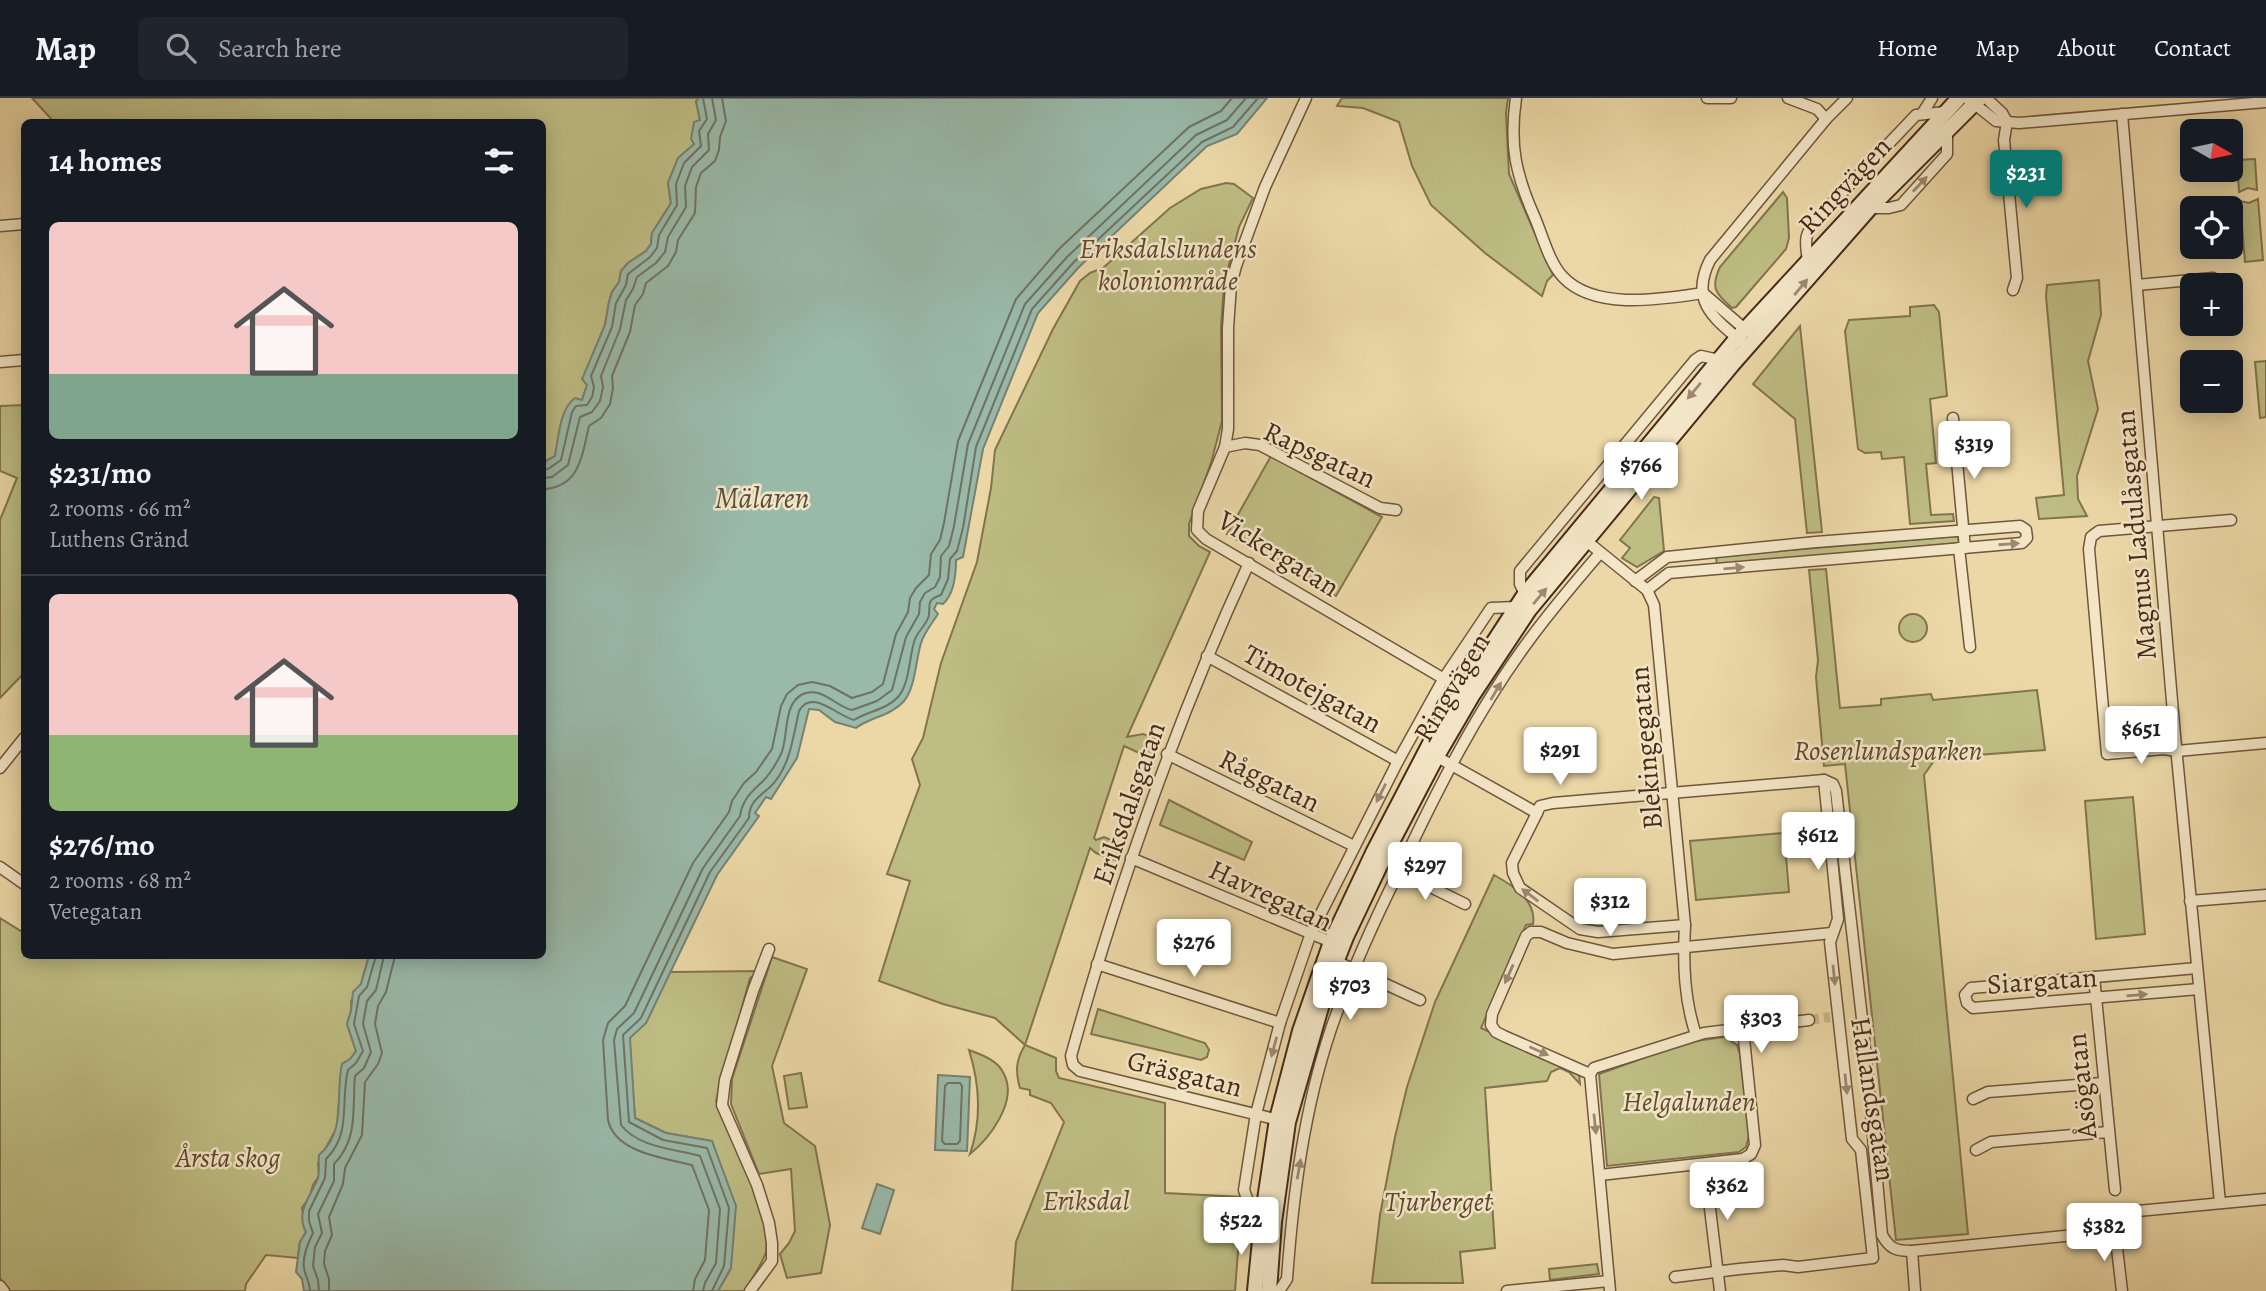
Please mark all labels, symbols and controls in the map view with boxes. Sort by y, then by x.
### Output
search box [138,17,628,80]
text: Map [35,26,96,71]
icon: search [162,29,200,67]
text: Search here [218,31,342,66]
text: Home [1877,32,1938,64]
text: Map [1976,32,2020,64]
text: About [2058,32,2116,64]
text: Contact [2154,32,2231,64]
north arrow [2180,119,2244,182]
map controls [2180,119,2243,413]
street label: Ringvägen [1790,128,1900,243]
text: 14 homes [49,141,162,181]
icon: filters [480,142,518,180]
pin: $231 [1985,150,2067,210]
text: $231 [2006,157,2046,188]
one-way arrow [1912,176,1928,193]
button: locate [2180,196,2243,259]
park label: Eriksdalslundens koloniområde [1079,230,1257,300]
icon: home [221,268,347,394]
button: + [2180,273,2243,336]
one-way arrow [1793,279,1808,296]
button: − [2180,350,2243,413]
one-way arrow [1687,382,1702,399]
street label: Magnus Ladulåsgatan [2106,408,2166,661]
street label: Rapsgatan [1257,412,1382,497]
pin: $319 [1933,422,2015,481]
text: $319 [1954,428,1994,459]
pin: $766 [1600,442,1682,502]
text: $766 [1620,449,1662,480]
text: $231/mo [49,453,152,493]
water label: Mälaren [715,478,809,518]
text: 2 rooms · 66 m² [49,493,191,524]
street label: Vickergatan [1210,501,1347,606]
text: Luthens Gränd [49,524,189,555]
one-way arrow [1998,538,2020,549]
one-way arrow [1723,562,1745,573]
one-way arrow [1532,588,1547,605]
street label: Ringvägen [1404,626,1499,749]
street label: Timotejgatan [1237,635,1389,743]
icon: home [221,640,347,766]
street label: Blekingegatan [1620,665,1672,831]
one-way arrow [1490,681,1503,700]
pin: $651 [2100,706,2182,766]
text: $651 [2121,713,2161,744]
street label: Eriksdalsgatan [1083,717,1175,890]
pin: $291 [1519,728,1601,787]
park label: Rosenlundsparken [1794,732,1982,770]
text: $291 [1540,734,1580,765]
street label: Råggatan [1213,740,1326,822]
one-way arrow [1375,783,1387,803]
pin: $612 [1777,812,1859,872]
text: $612 [1798,819,1838,850]
text: $276/mo [49,825,155,865]
pin: $297 [1384,842,1466,902]
text: $297 [1404,849,1446,880]
street label: Havregatan [1202,851,1339,941]
text: 2 rooms · 68 m² [49,865,191,896]
pin: $312 [1569,878,1651,938]
text: $312 [1590,885,1630,916]
one-way arrow [1520,888,1539,902]
text: Vetegatan [49,896,142,927]
pin: $276 [1153,920,1235,979]
text: $276 [1173,926,1215,957]
street label: Siargatan [1986,958,2099,1004]
pin: $703 [1309,962,1391,1022]
one-way arrow [1503,964,1514,985]
one-way arrow [1829,964,1840,986]
text: $703 [1329,969,1371,1000]
one-way arrow [2126,989,2148,1000]
pin: $303 [1720,996,1802,1055]
text: $303 [1740,1002,1782,1033]
street label: Hallandsgatan [1841,1014,1905,1184]
street label: Åsögatan [2058,1031,2107,1142]
one-way arrow [1268,1036,1279,1058]
street label: Gräsgatan [1123,1041,1246,1107]
one-way arrow [1528,1046,1549,1057]
one-way arrow [1841,1073,1852,1095]
park label: Helgalunden [1622,1083,1756,1121]
one-way arrow [1589,1113,1600,1135]
park label: Årsta skog [174,1139,281,1177]
one-way arrow [1294,1158,1305,1180]
pin: $362 [1686,1162,1768,1222]
text: $362 [1706,1169,1748,1200]
park label: Eriksdal [1043,1182,1129,1220]
park label: Tjurberget [1384,1183,1493,1221]
pin: $522 [1200,1198,1282,1257]
text: $522 [1220,1204,1262,1235]
pin: $382 [2063,1204,2145,1263]
text: $382 [2083,1210,2125,1241]

